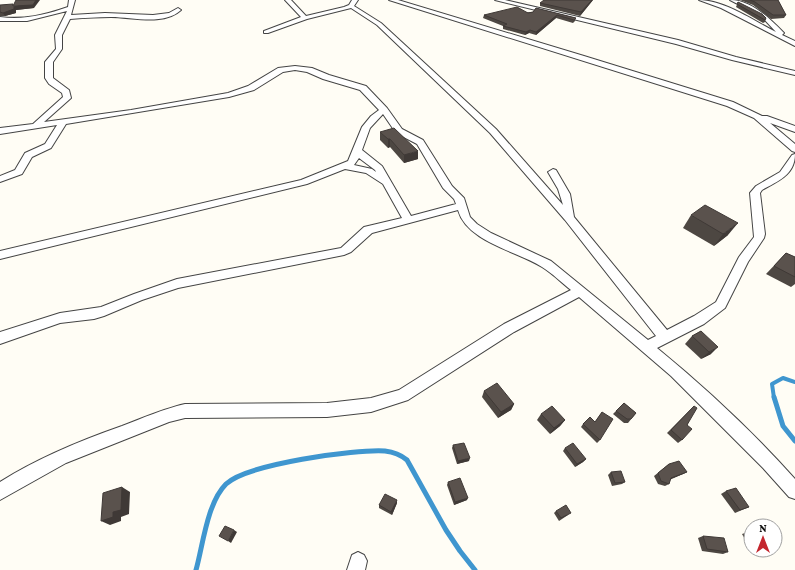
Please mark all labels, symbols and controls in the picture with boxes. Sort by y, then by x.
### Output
north arrow [743,518,783,558]
text: N [759,522,767,534]

